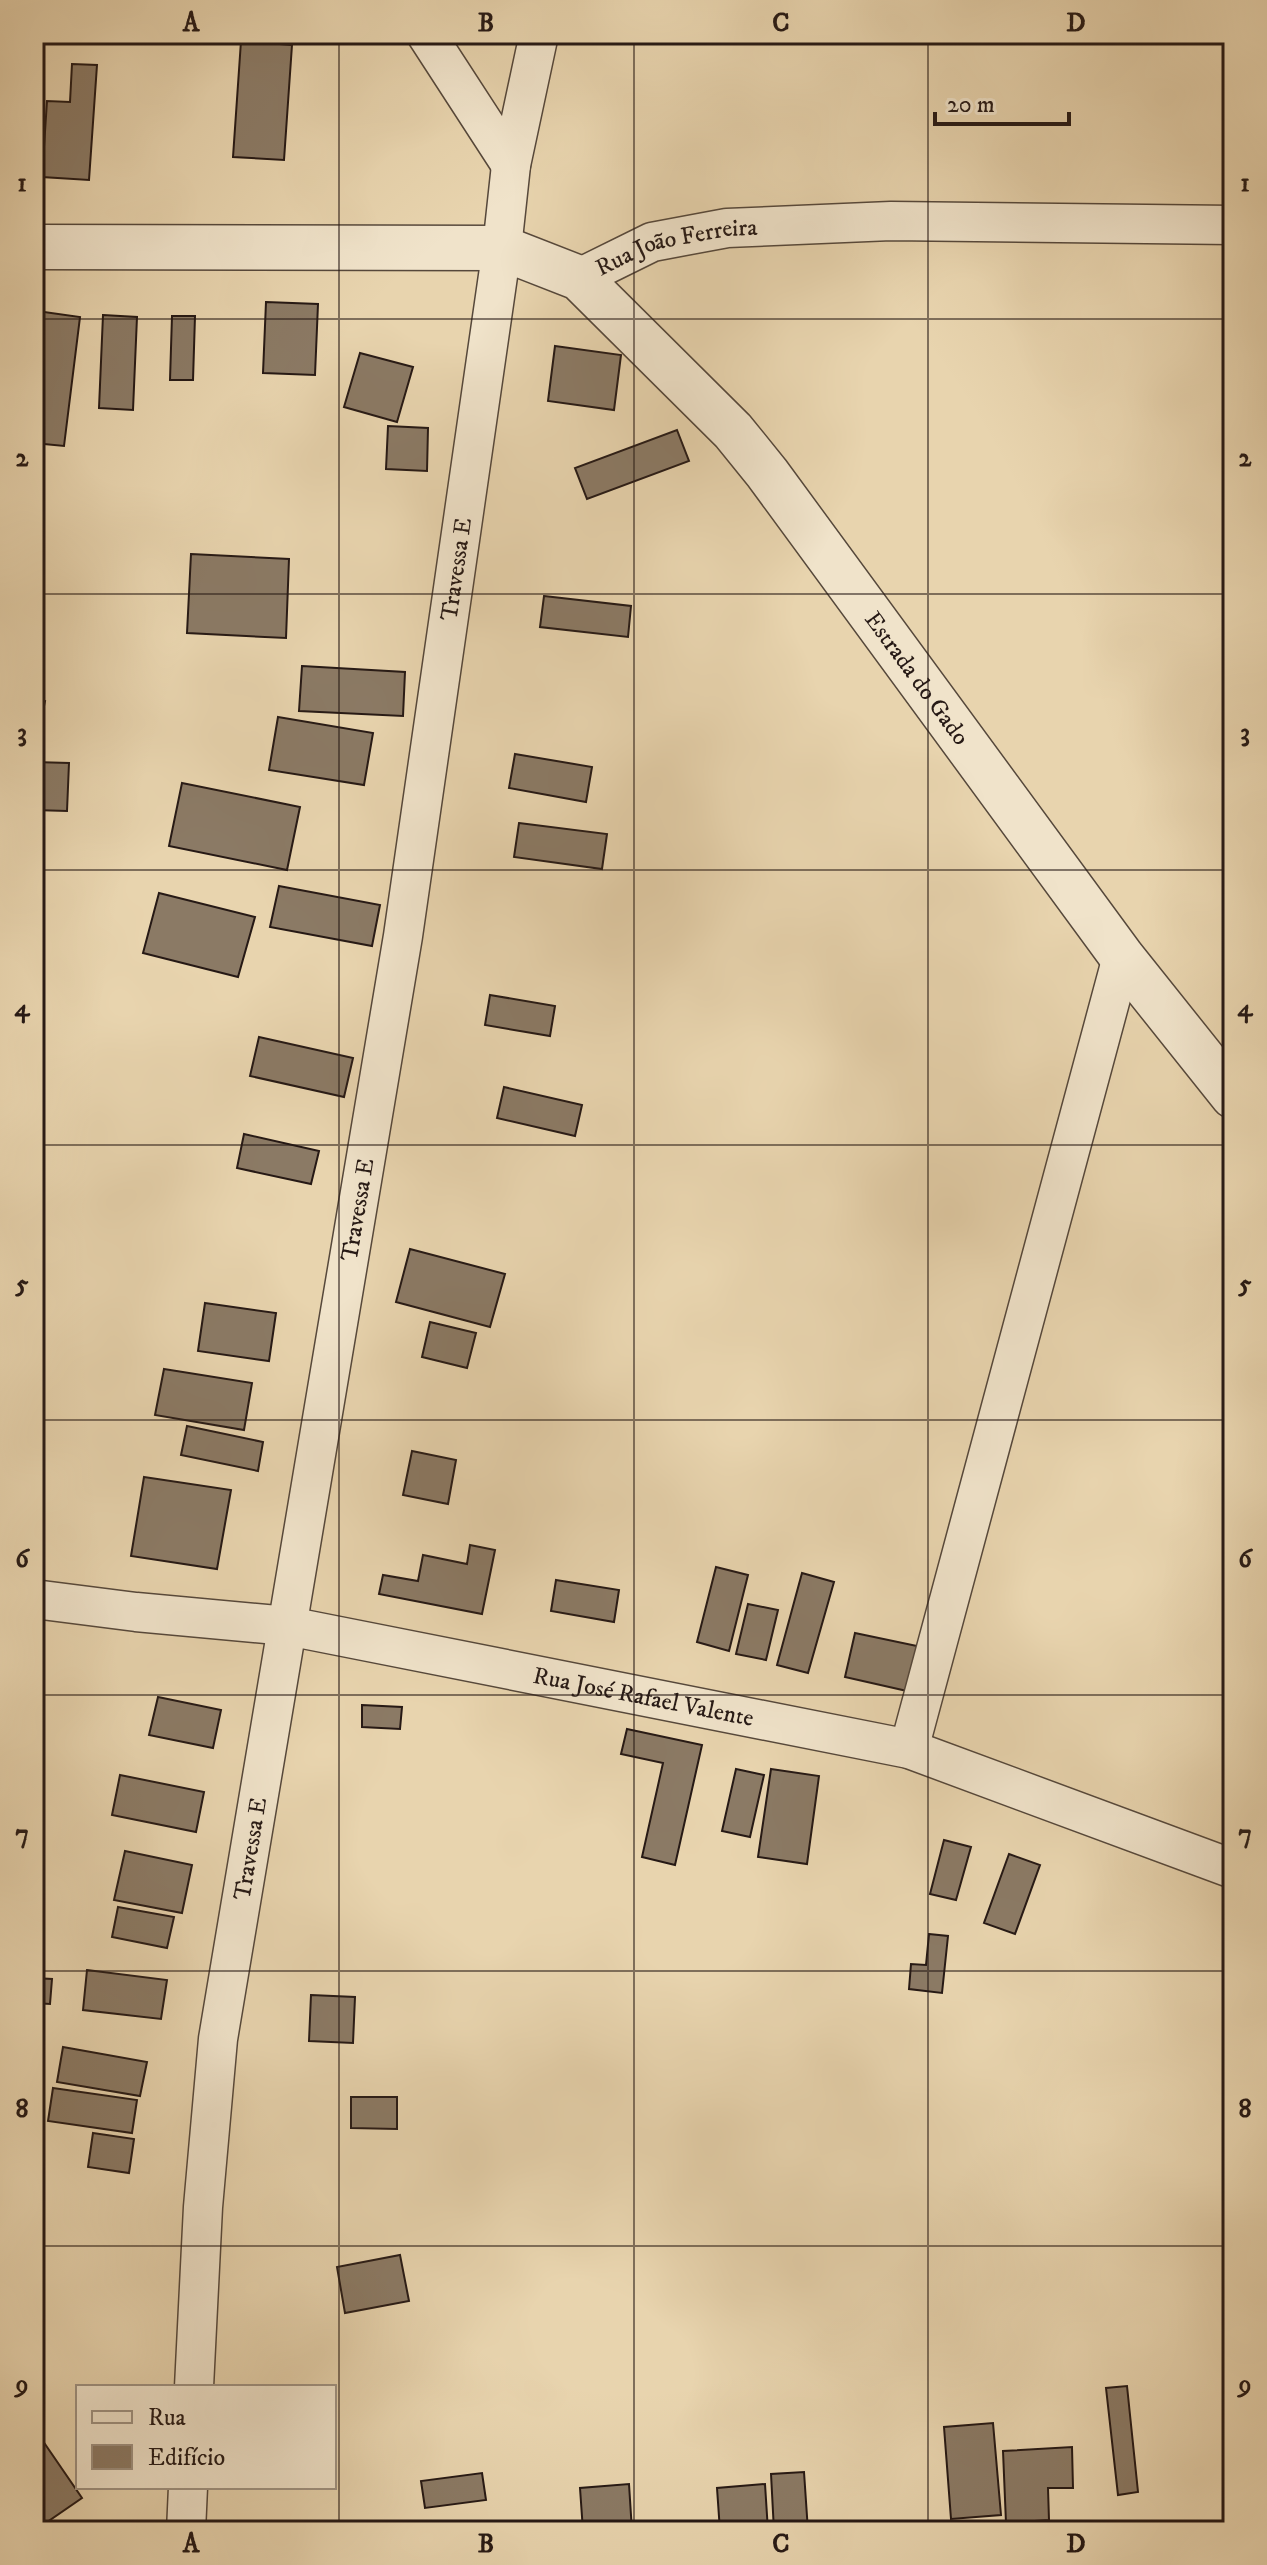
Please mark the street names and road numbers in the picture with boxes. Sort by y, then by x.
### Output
street label: Rua João Ferreira [591,213,759,283]
street label: Travessa E [435,516,479,623]
street label: Estrada do Gado [858,606,976,751]
street label: Travessa E [335,1156,381,1263]
street label: Rua José Rafael Valente [531,1661,756,1734]
street label: Travessa E [228,1795,274,1902]

